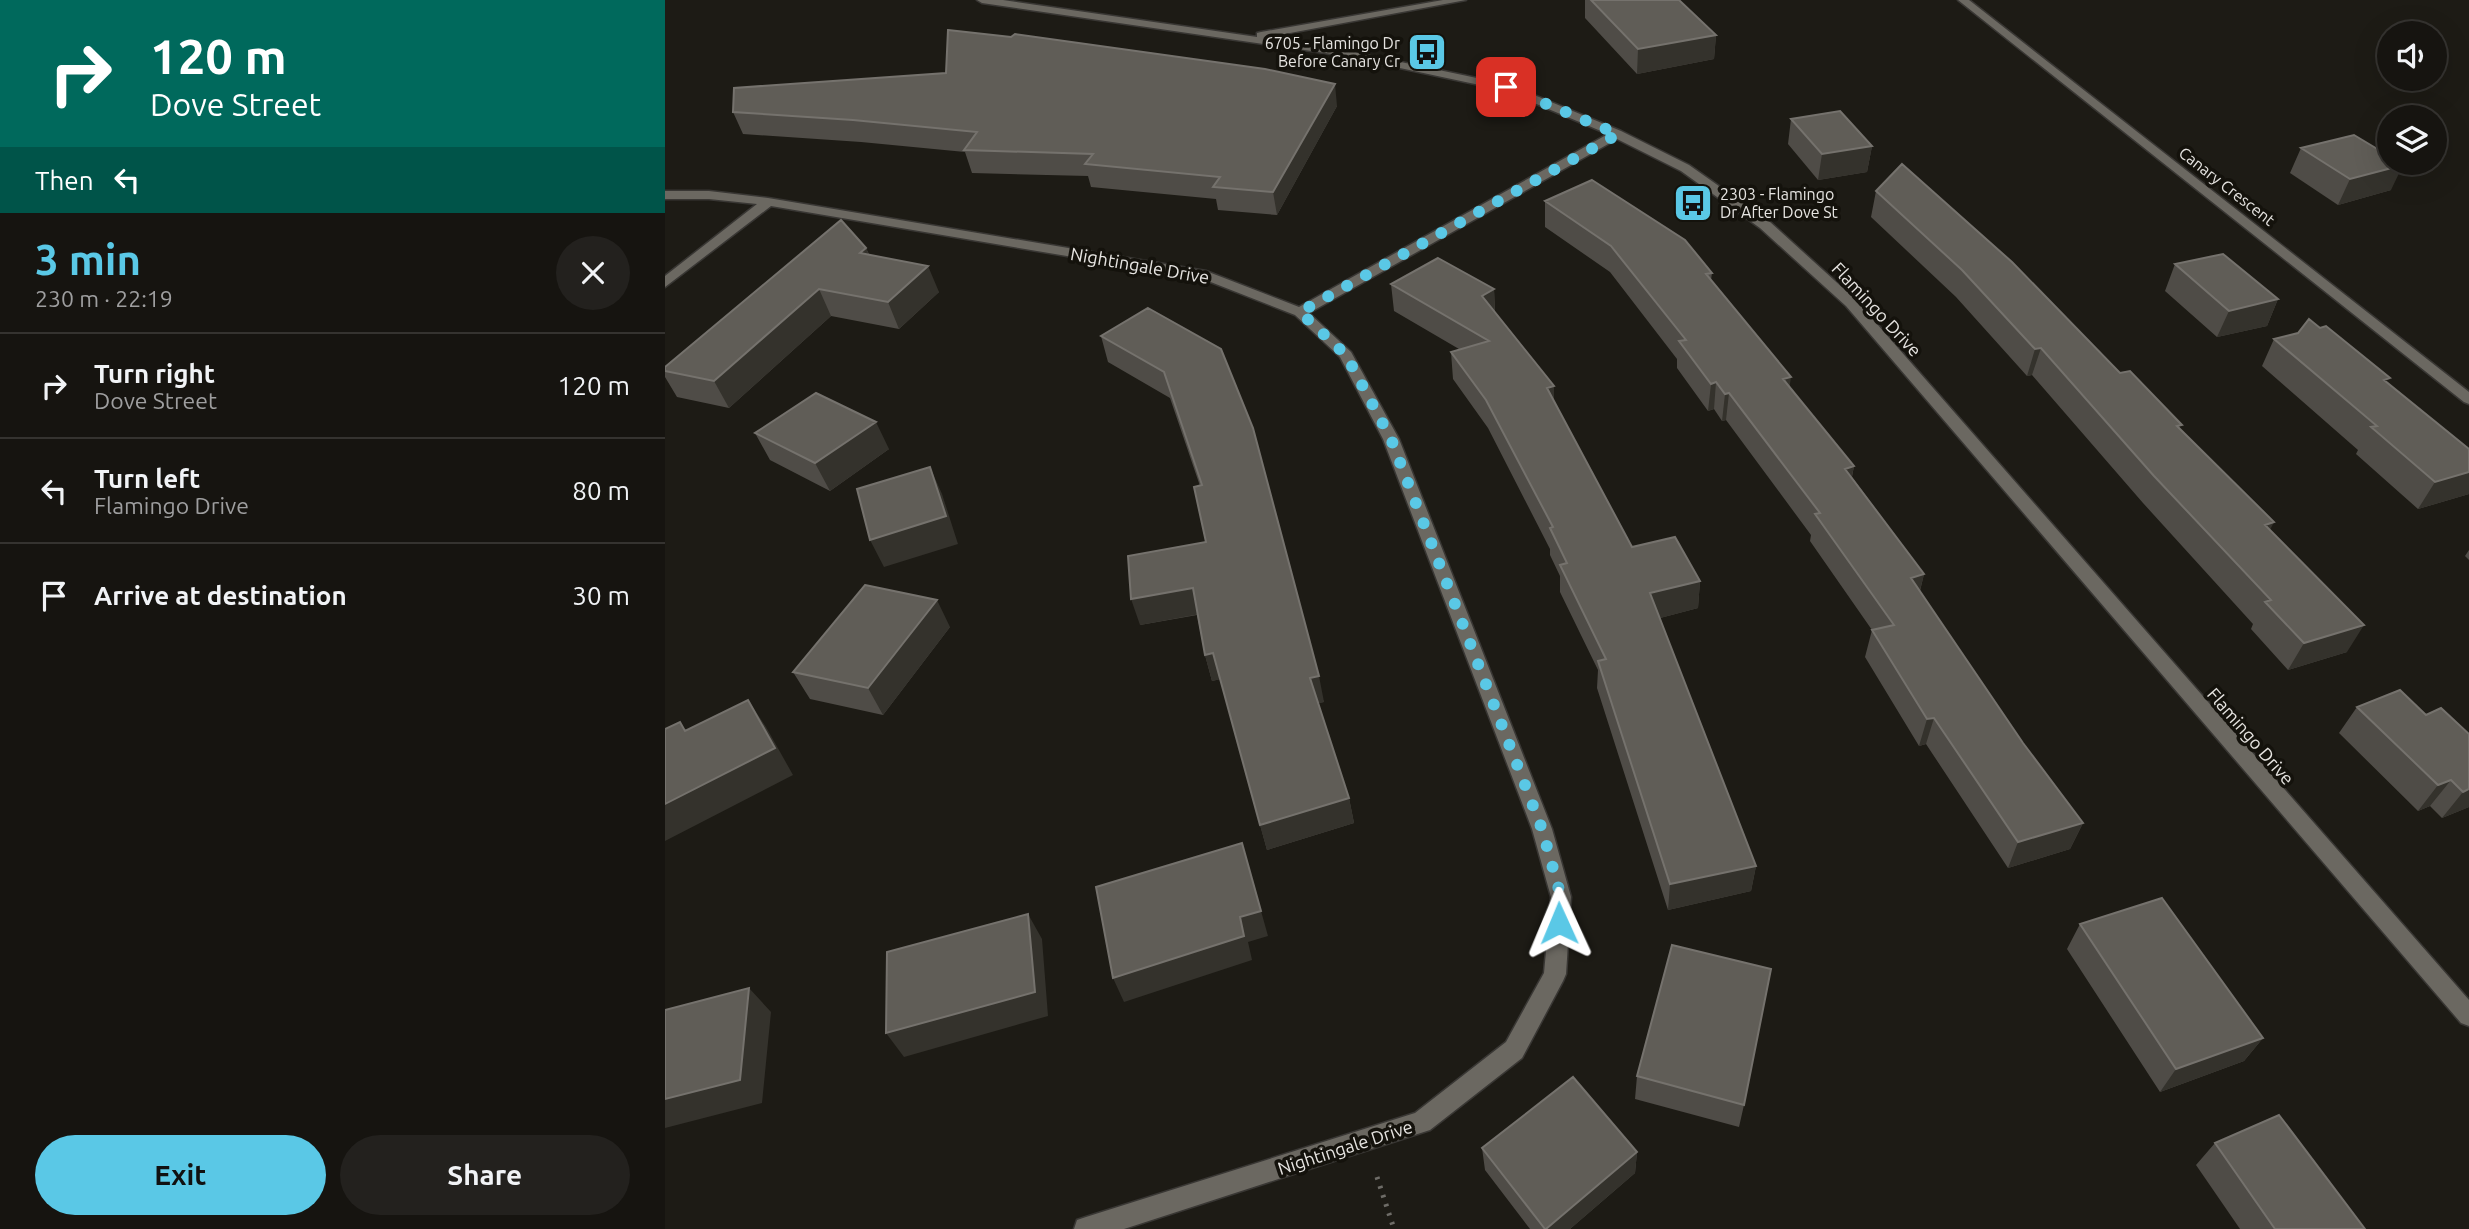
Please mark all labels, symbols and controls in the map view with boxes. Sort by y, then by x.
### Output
map controls [2377,21,2447,175]
button: sound [2377,21,2447,91]
icon: right [35,28,126,119]
text: 120 m [150,28,287,83]
bus stop icon: 6705 - Flamingo Dr Before Canary Cr [1406,31,1448,73]
place label: 6705 - Flamingo Dr Before Canary Cr [1265,34,1400,70]
pin [1476,57,1536,117]
icon: arrive [1487,68,1525,106]
text: Dove Street [150,86,321,122]
button: layers [2377,105,2447,175]
street label: Canary Crescent [2176,143,2279,229]
icon: left [108,161,146,199]
text: Then [35,166,94,195]
bus stop icon: 2303 - Flamingo Dr After Dove St [1672,182,1714,224]
place label: 2303 - Flamingo Dr After Dove St [1720,185,1839,221]
text: 3 min [35,236,141,283]
button: close [556,236,630,310]
street label: Nightingale Drive [1069,243,1211,287]
street label: Flamingo Drive [1828,258,1926,360]
text: 230 m · 22:19 [35,286,173,311]
text: Turn right [94,359,215,388]
icon: right [35,367,73,405]
text: 120 m [558,371,630,400]
text: Dove Street [94,388,217,413]
text: Turn left [94,464,200,493]
icon: left [35,472,73,510]
text: 80 m [572,476,630,505]
text: Flamingo Drive [94,493,249,518]
icon: arrive [35,577,73,615]
text: Arrive at destination [94,581,347,610]
text: 30 m [572,581,630,610]
street label: Flamingo Drive [2204,684,2298,788]
position arrow [1522,886,1596,960]
street label: Nightingale Drive [1275,1116,1415,1178]
button: Exit [35,1135,326,1215]
button: Share [340,1135,630,1215]

